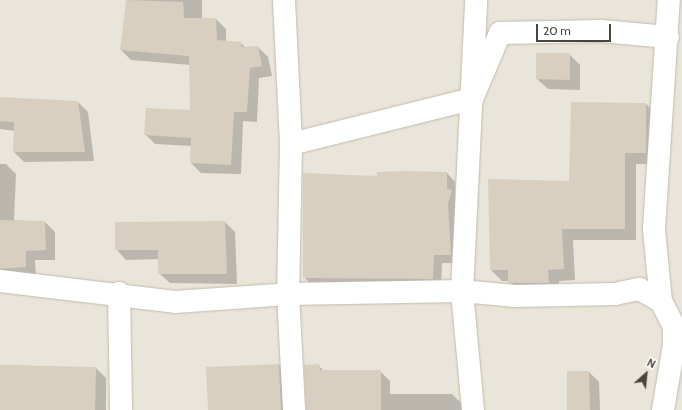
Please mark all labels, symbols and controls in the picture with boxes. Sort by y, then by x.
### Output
scale bar [538,16,613,42]
text: 20 m [543,23,571,38]
north arrow [626,354,666,394]
text: N [645,355,658,371]

